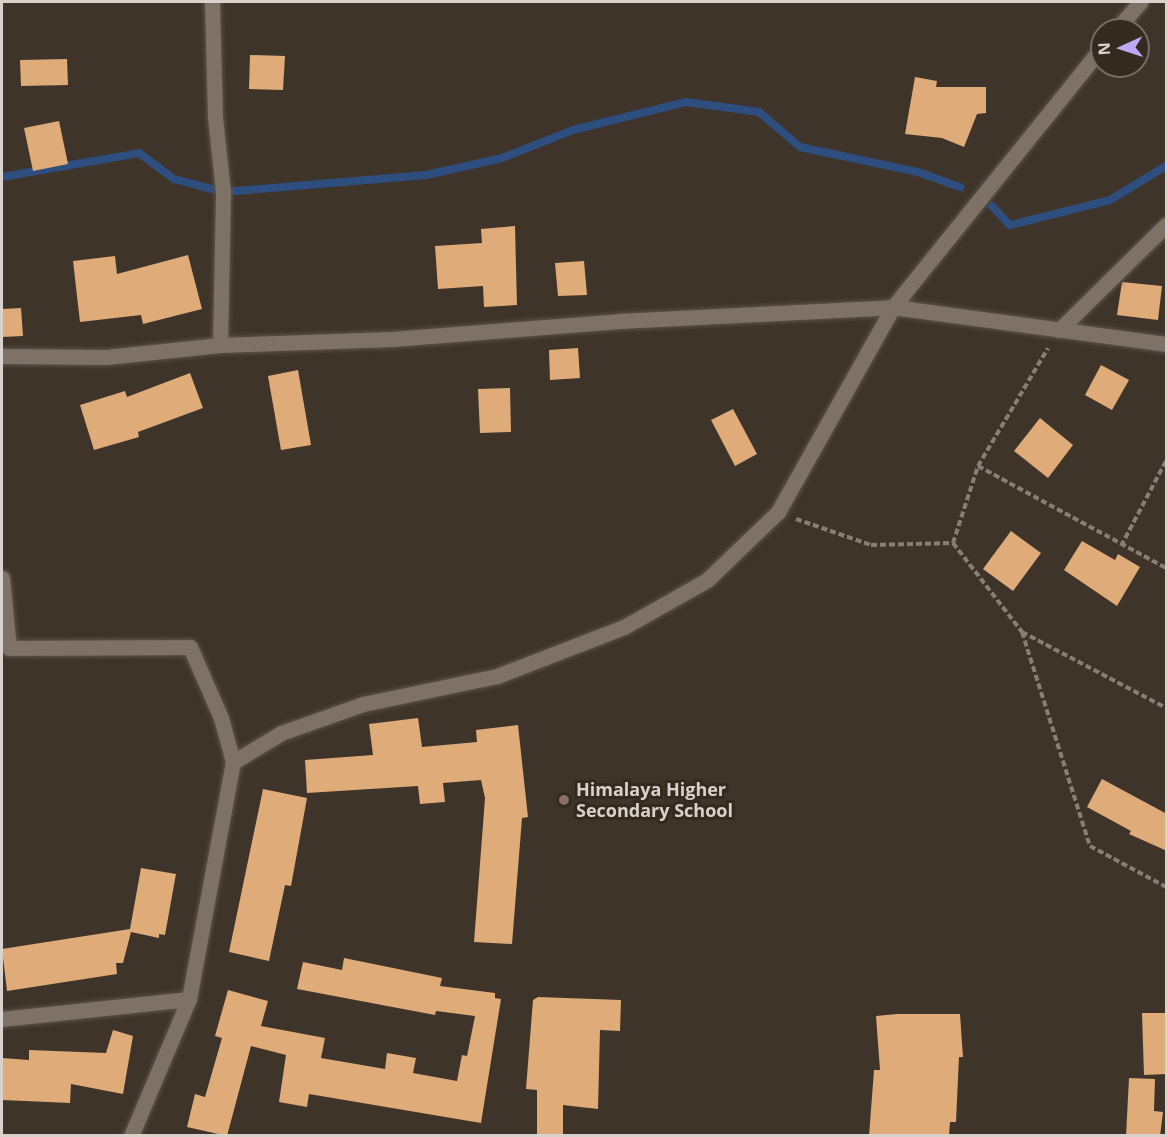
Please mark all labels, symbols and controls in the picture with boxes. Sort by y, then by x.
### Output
north arrow [1090,18,1150,78]
text: N [1093,42,1115,56]
place label: Himalaya Higher Secondary School [576,779,733,822]
marker: Himalaya Higher Secondary School [557,793,571,807]

